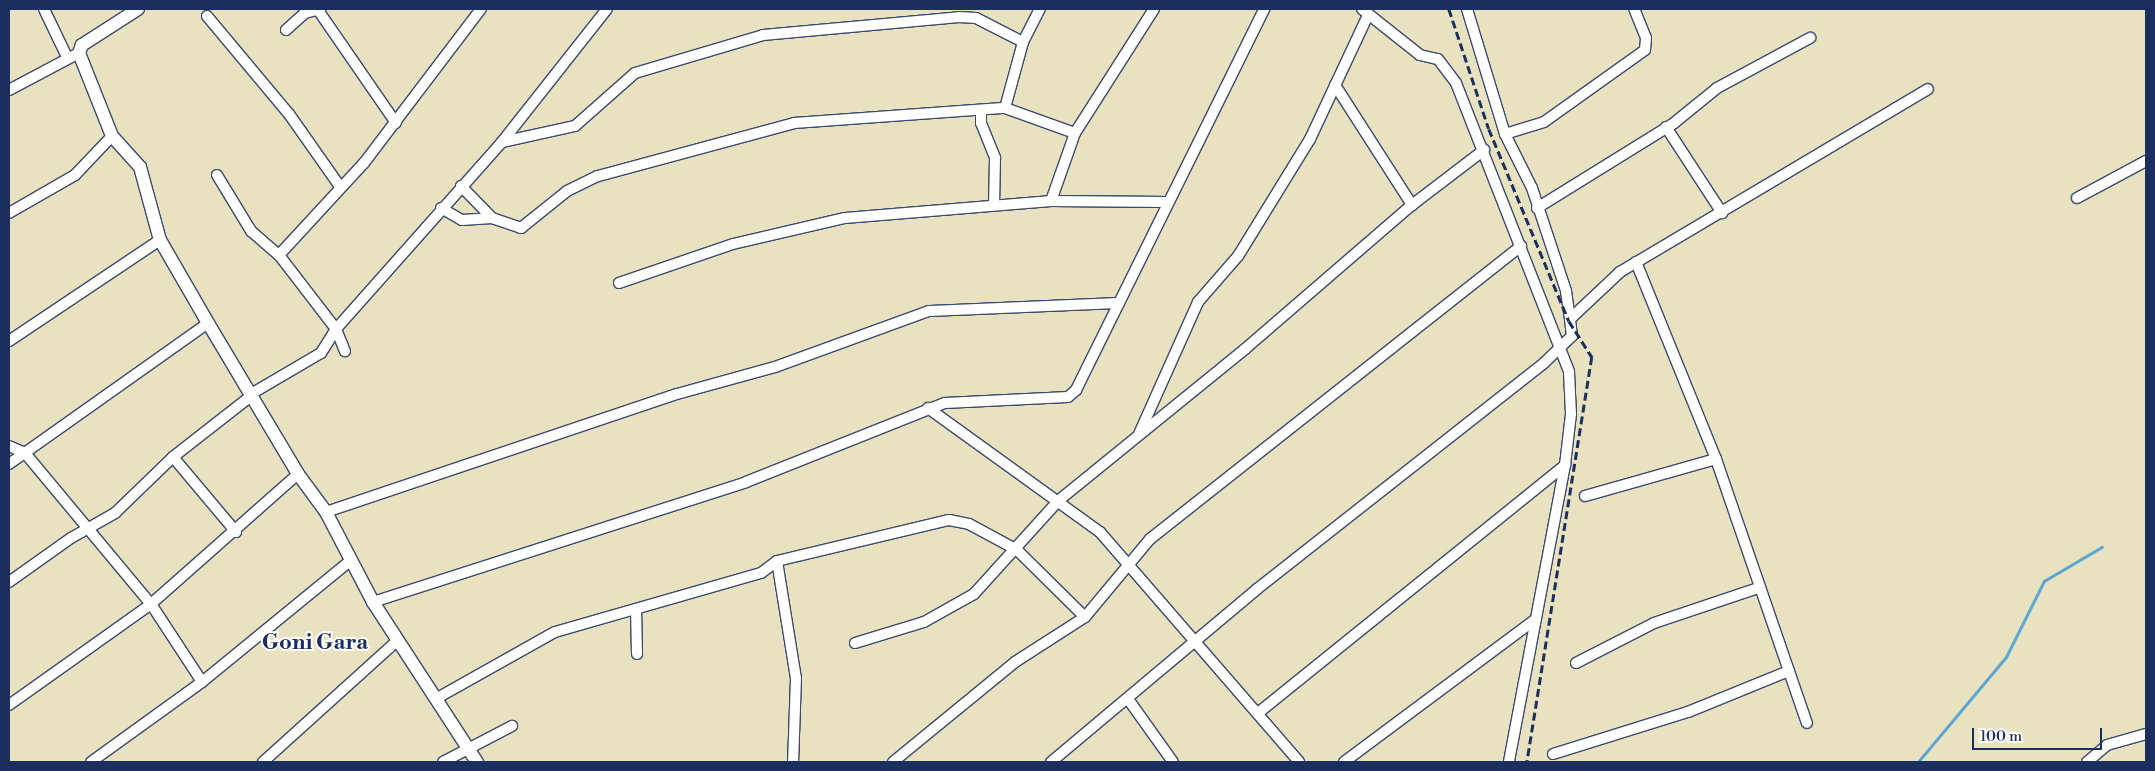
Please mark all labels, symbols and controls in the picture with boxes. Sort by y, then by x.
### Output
district label: Goni Gara [262,630,368,656]
scale bar [1975,718,2105,750]
text: 100 m [1980,727,2022,746]

